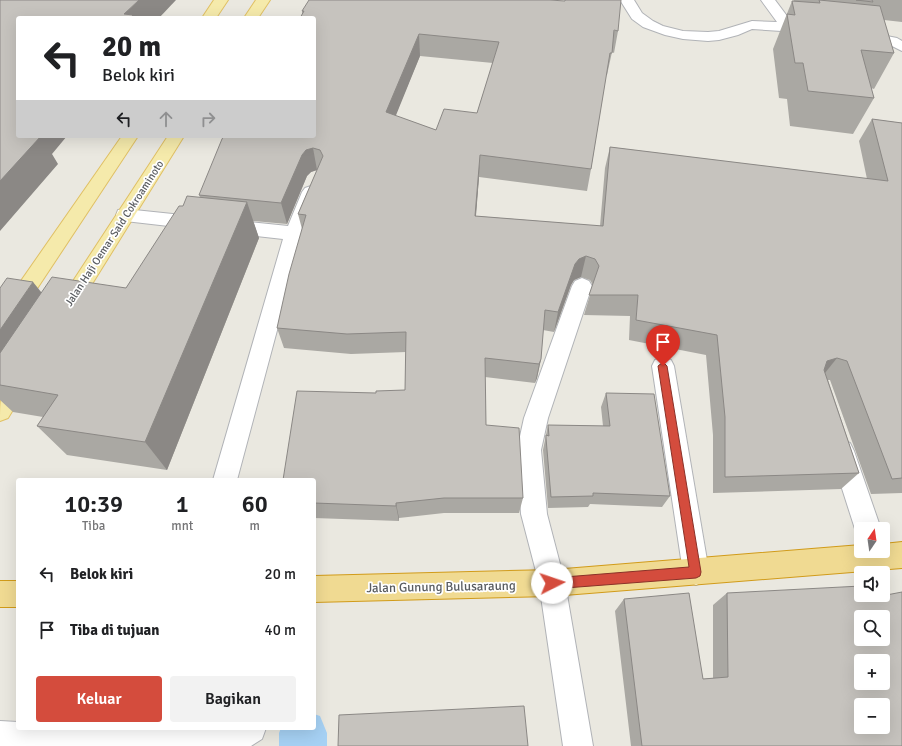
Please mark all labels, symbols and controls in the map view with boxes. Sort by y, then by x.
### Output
text: 20 m [102,30,161,64]
icon: left [36,32,88,84]
text: Belok kiri [102,64,175,86]
icon: left [113,108,135,130]
icon: ahead [155,108,177,130]
icon: right [197,108,219,130]
street label: Jalan Haji Oemar Said Cokroaminoto [62,158,167,309]
pin [646,325,680,366]
icon: arrive [652,331,674,353]
text: 10:39 [64,489,123,519]
text: 1 [176,489,189,519]
text: 60 [242,489,268,519]
text: Tiba [82,518,105,534]
text: mnt [171,518,193,534]
text: m [249,518,260,534]
north arrow [854,522,890,558]
map controls [854,522,890,734]
position arrow [531,562,573,604]
icon: left [36,563,58,585]
text: Belok kiri [70,565,133,583]
text: 20 m [265,565,296,583]
button: sound [854,566,890,602]
street label: Jalan Gunung Bulusaraung [366,578,516,596]
button: search [854,610,890,646]
icon: arrive [36,619,58,641]
text: Tiba di tujuan [70,621,160,639]
text: 40 m [265,621,296,639]
button: + [854,654,890,690]
button: Keluar [36,676,162,722]
button: Bagikan [170,676,296,722]
button: − [854,698,890,734]

